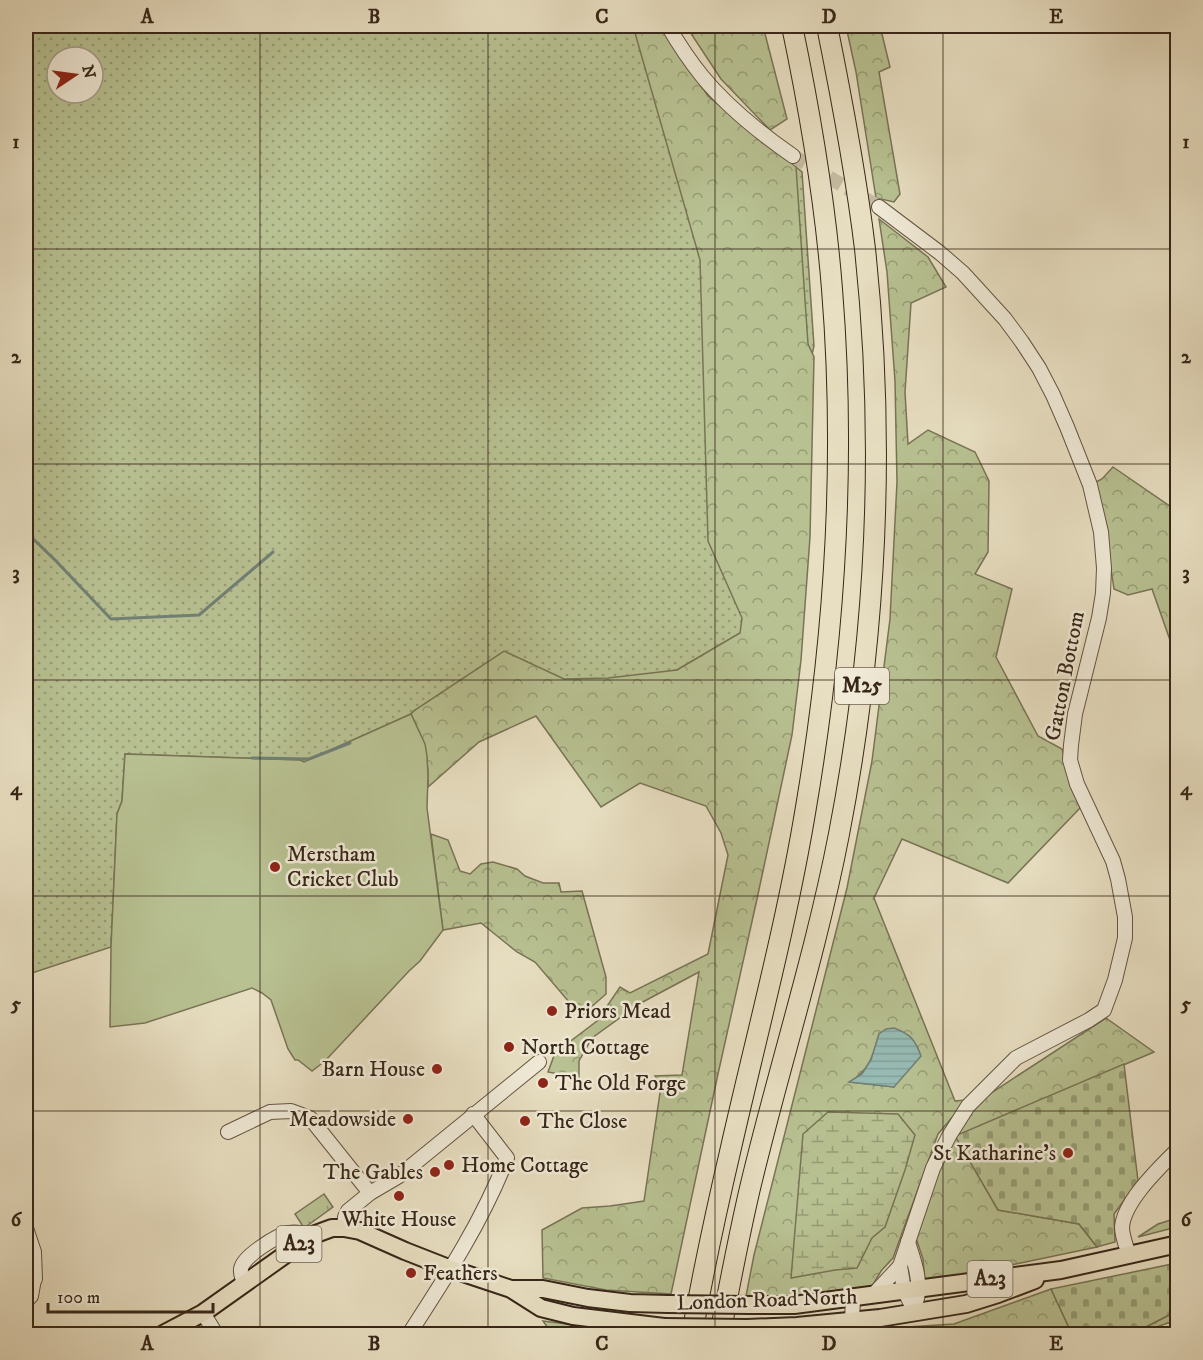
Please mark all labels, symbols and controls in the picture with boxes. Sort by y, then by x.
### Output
text: A [140,5,155,30]
text: B [368,5,380,30]
text: C [595,5,609,30]
text: D [822,5,837,30]
text: E [1049,5,1063,30]
north arrow [45,45,105,105]
text: N [77,63,100,81]
text: 1 [12,130,20,155]
text: 1 [1182,130,1190,155]
text: 2 [11,345,22,370]
text: 2 [1181,345,1192,370]
text: 3 [12,561,20,586]
text: 3 [1182,561,1190,586]
street label: Gatton Bottom [1039,609,1091,743]
road number: M25 [835,668,889,704]
text: 4 [10,777,23,802]
text: 4 [1180,777,1193,802]
place label: Merstham Cricket Club [287,841,399,893]
marker: Merstham Cricket Club [268,860,282,874]
text: 5 [10,992,21,1017]
text: 5 [1180,992,1191,1017]
place label: Priors Mead [564,998,671,1025]
marker: Priors Mead [545,1004,559,1018]
place label: North Cottage [521,1034,649,1061]
marker: North Cottage [502,1040,516,1054]
place label: Barn House [321,1056,425,1083]
marker: Barn House [430,1062,444,1076]
place label: The Old Forge [555,1070,686,1097]
marker: The Old Forge [536,1076,550,1090]
place label: Meadowside [289,1106,396,1133]
place label: The Close [537,1108,627,1135]
marker: Meadowside [401,1112,415,1126]
marker: The Close [518,1114,532,1128]
place label: St Katharine's [933,1140,1056,1167]
marker: St Katharine's [1061,1146,1075,1160]
place label: Home Cottage [461,1152,589,1179]
marker: Home Cottage [442,1158,456,1172]
place label: The Gables [323,1159,423,1186]
marker: The Gables [428,1165,442,1179]
marker: White House [392,1189,406,1203]
place label: White House [341,1206,456,1233]
text: 6 [11,1208,23,1233]
text: 6 [1181,1208,1193,1233]
road number: A23 [276,1226,322,1262]
place label: Feathers [423,1260,498,1287]
road number: A23 [968,1261,1012,1297]
marker: Feathers [404,1266,418,1280]
scale bar [48,1276,213,1314]
street label: London Road North [676,1283,858,1317]
text: 100 m [57,1287,100,1309]
text: A [140,1332,155,1357]
text: B [368,1332,380,1357]
text: C [595,1332,609,1357]
text: D [822,1332,837,1357]
text: E [1049,1332,1063,1357]

